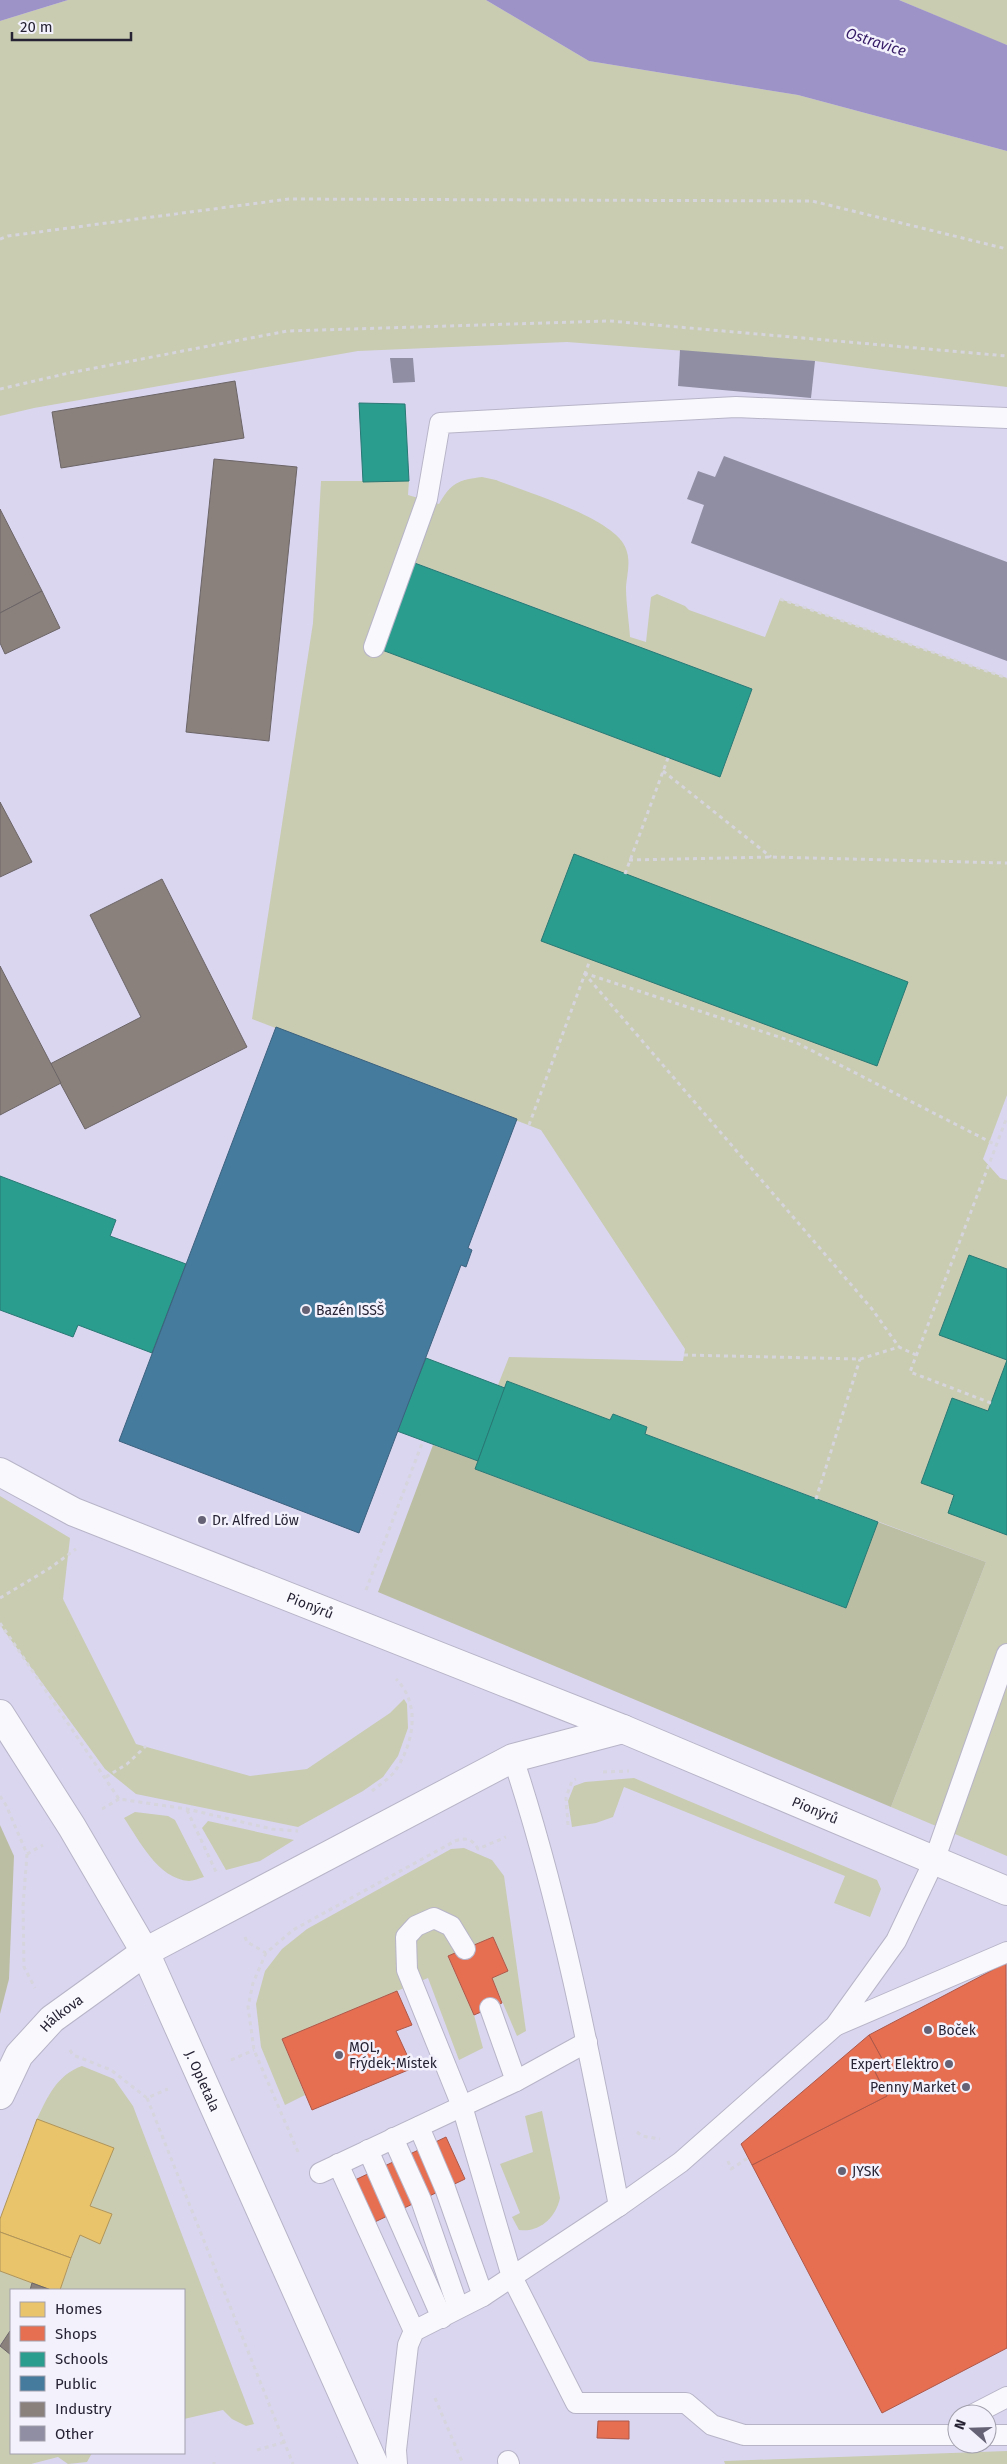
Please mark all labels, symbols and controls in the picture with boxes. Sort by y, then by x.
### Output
scale bar [12,10,131,42]
text: 20 m [20,18,53,36]
water label: Ostravice [844,24,909,60]
place label: Bazén ISSŠ [316,1301,385,1319]
marker: Bazén ISSŠ [300,1304,312,1316]
place label: Dr. Alfred Löw [212,1512,299,1529]
marker: Dr. Alfred Löw [196,1514,208,1526]
street label: Pionýrů [284,1589,336,1623]
street label: Pionýrů [789,1793,841,1828]
street label: Hálkova [36,1991,87,2036]
place label: Boček [938,2022,977,2039]
marker: Boček [922,2024,934,2036]
place label: MOL, Frýdek-Místek [349,2039,438,2072]
street label: J. Opletala [181,2048,223,2114]
marker: MOL, Frýdek-Místek [333,2049,345,2061]
place label: Expert Elektro [850,2056,939,2073]
marker: Expert Elektro [943,2058,955,2070]
place label: Penny Market [870,2079,957,2096]
marker: Penny Market [960,2081,972,2093]
place label: JYSK [852,2163,880,2180]
marker: JYSK [836,2165,848,2177]
legend [10,2289,185,2454]
text: Homes [55,2300,102,2318]
text: Shops [55,2325,97,2343]
text: Schools [55,2350,108,2368]
text: Public [55,2375,97,2393]
text: Industry [55,2400,112,2418]
north arrow [947,2404,997,2454]
text: N [951,2417,970,2432]
text: Other [55,2425,94,2443]

